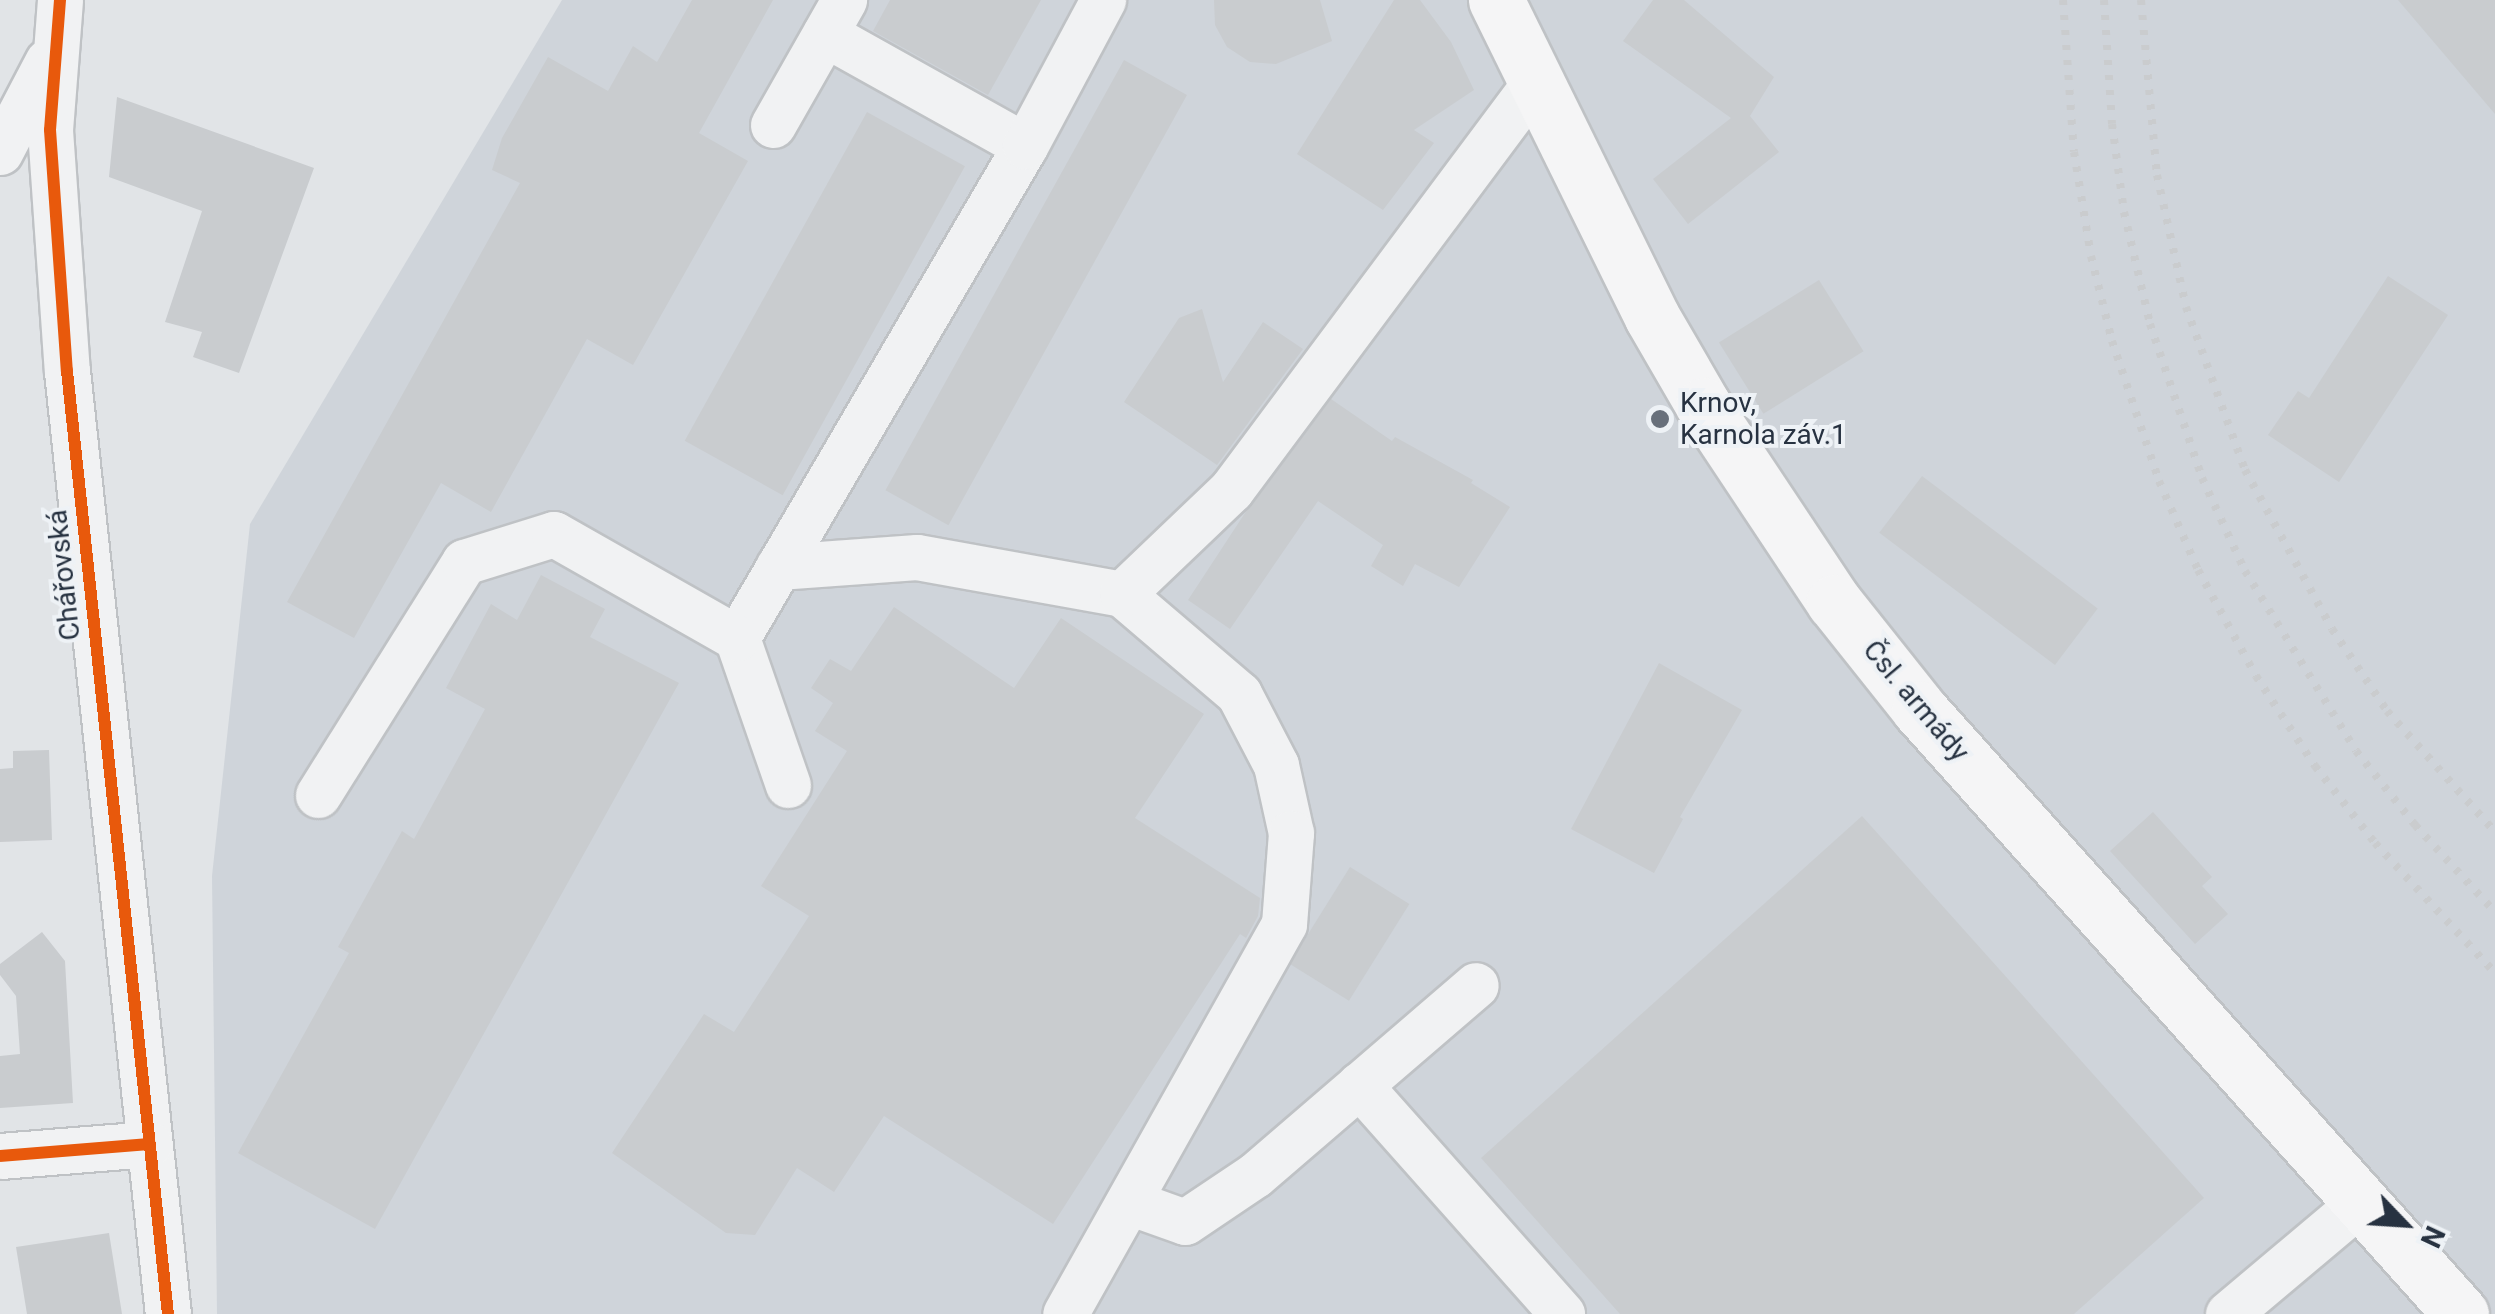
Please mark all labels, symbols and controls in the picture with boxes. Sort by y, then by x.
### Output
place label: Krnov, Karnola záv.1 [1680,386,1847,452]
marker: Krnov, Karnola záv.1 [1649,408,1671,430]
street label: Chářovská [40,508,88,642]
street label: Čsl. armády [1856,634,1976,768]
north arrow [2355,1174,2455,1274]
text: N [2414,1221,2452,1253]

